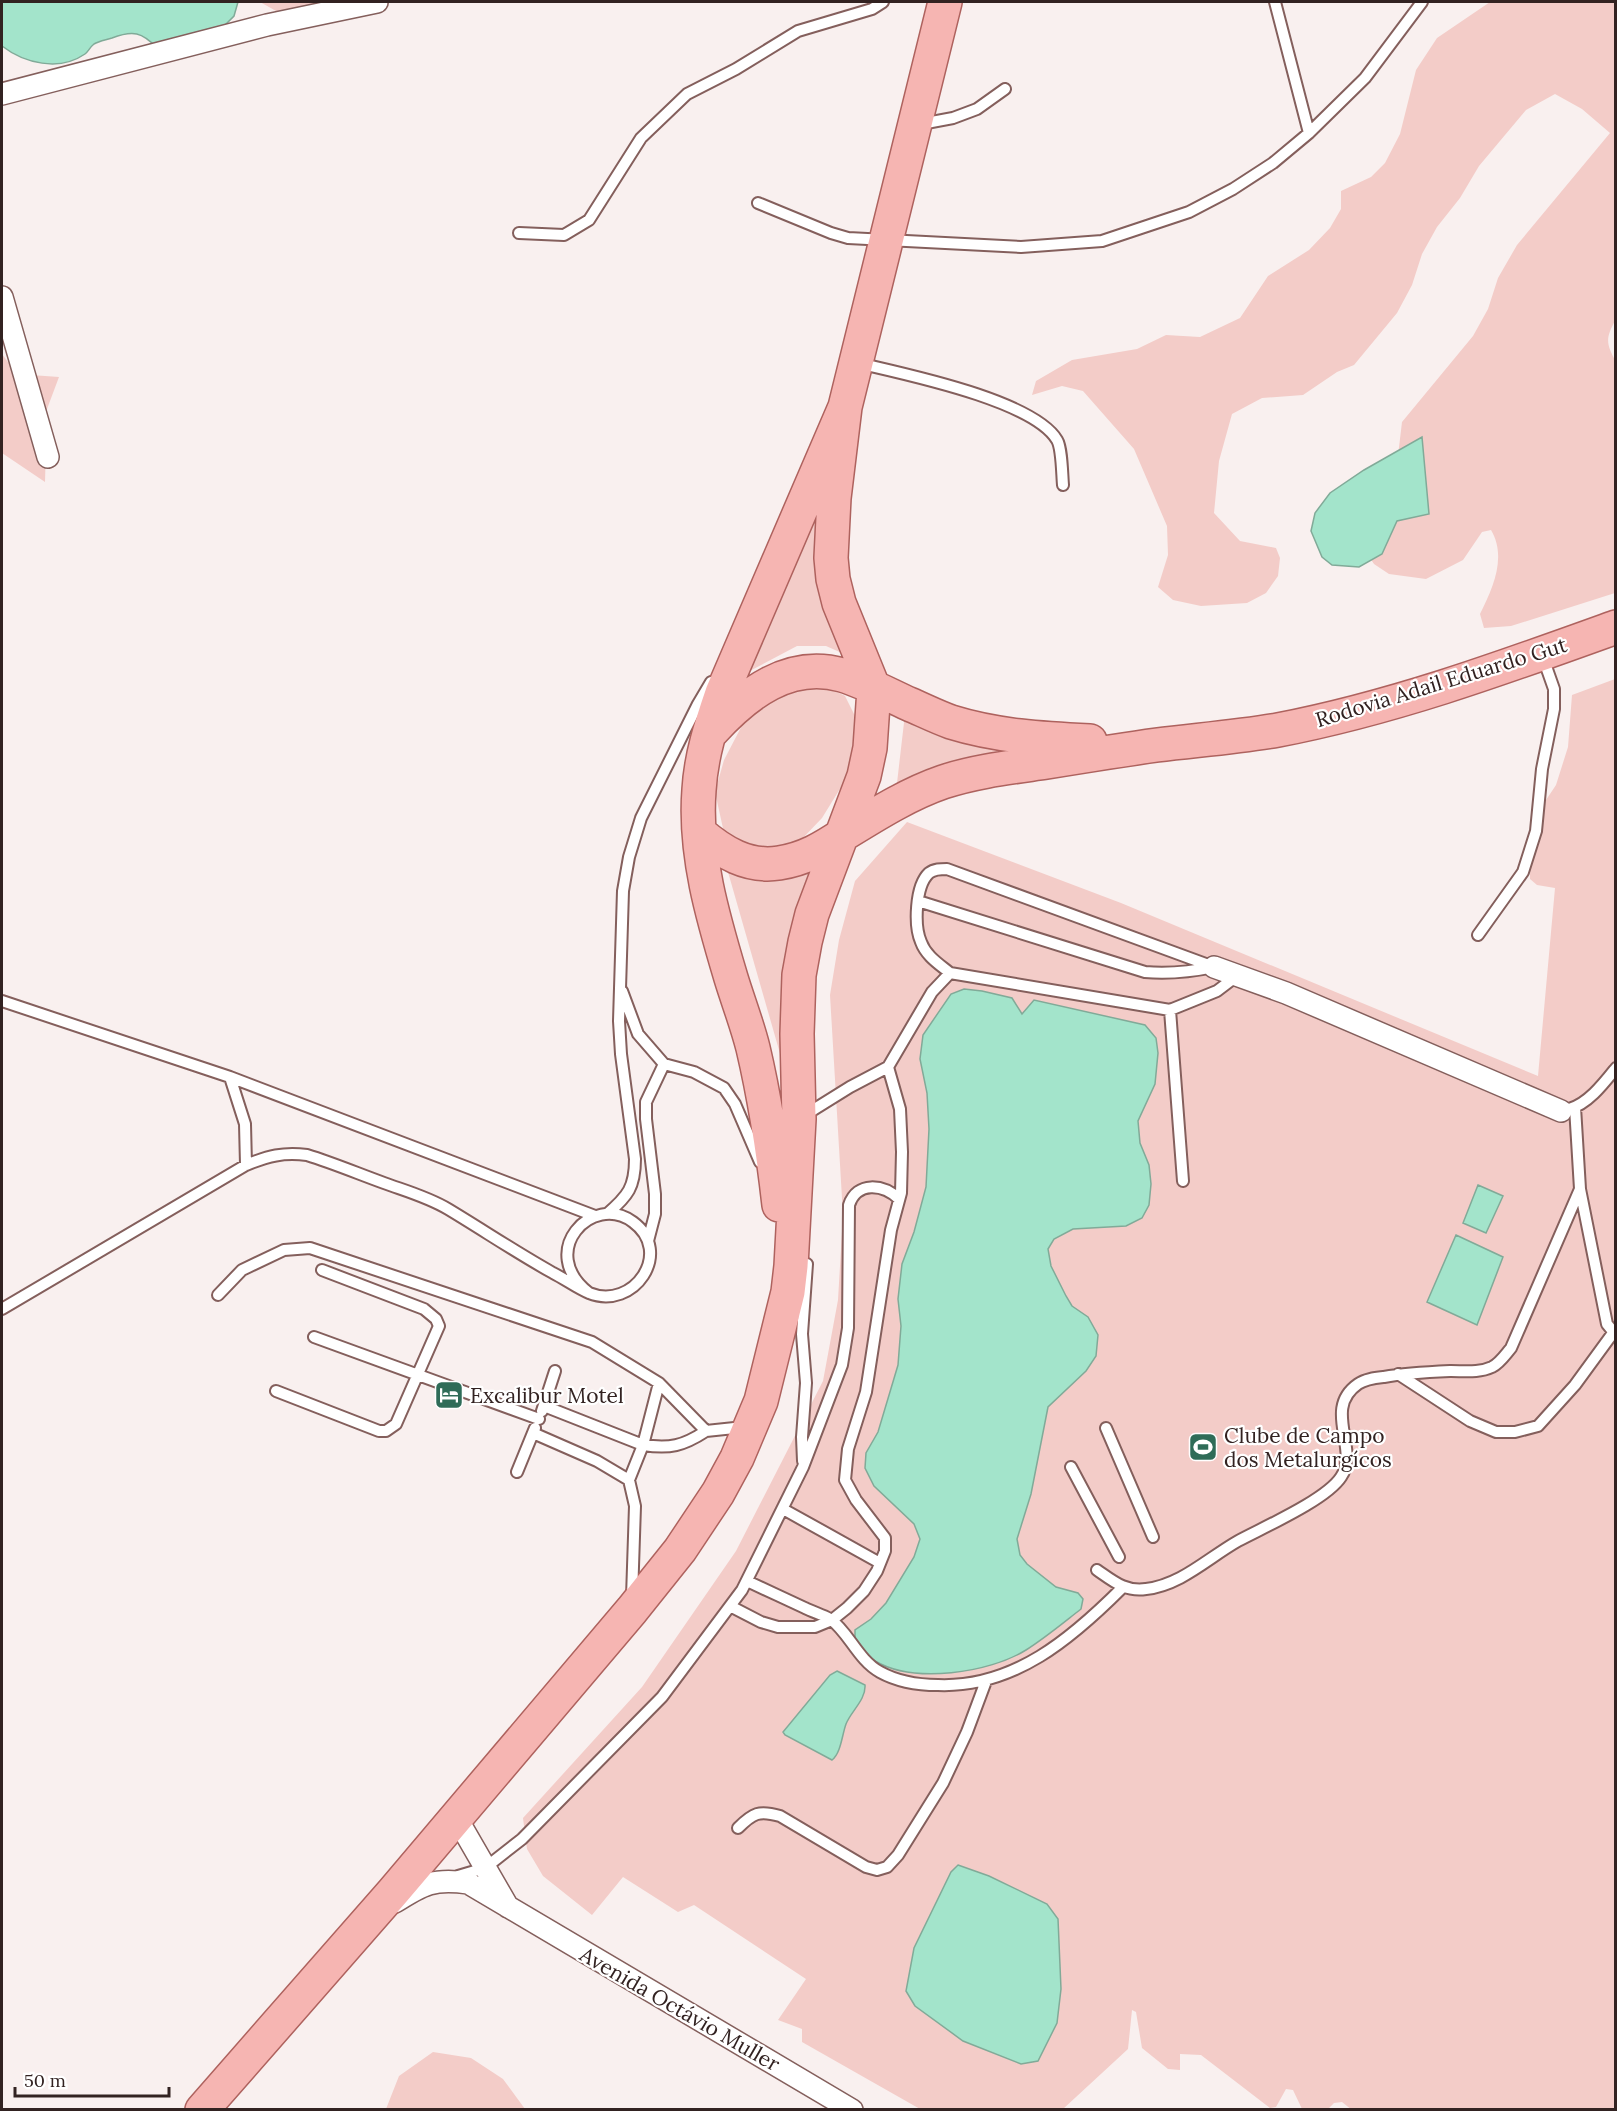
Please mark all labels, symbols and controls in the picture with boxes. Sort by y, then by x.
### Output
street label: Rodovia Adail Eduardo Gut [1312,631,1571,733]
hotel icon: Excalibur Motel [433,1379,465,1411]
place label: Excalibur Motel [470,1382,624,1409]
place label: Clube de Campo dos Metalurgícos [1224,1422,1392,1473]
sports icon: Clube de Campo dos Metalurgícos [1187,1431,1219,1463]
street label: Avenida Octávio Muller [574,1940,785,2077]
scale bar [15,2060,170,2098]
text: 50 m [24,2069,66,2092]

